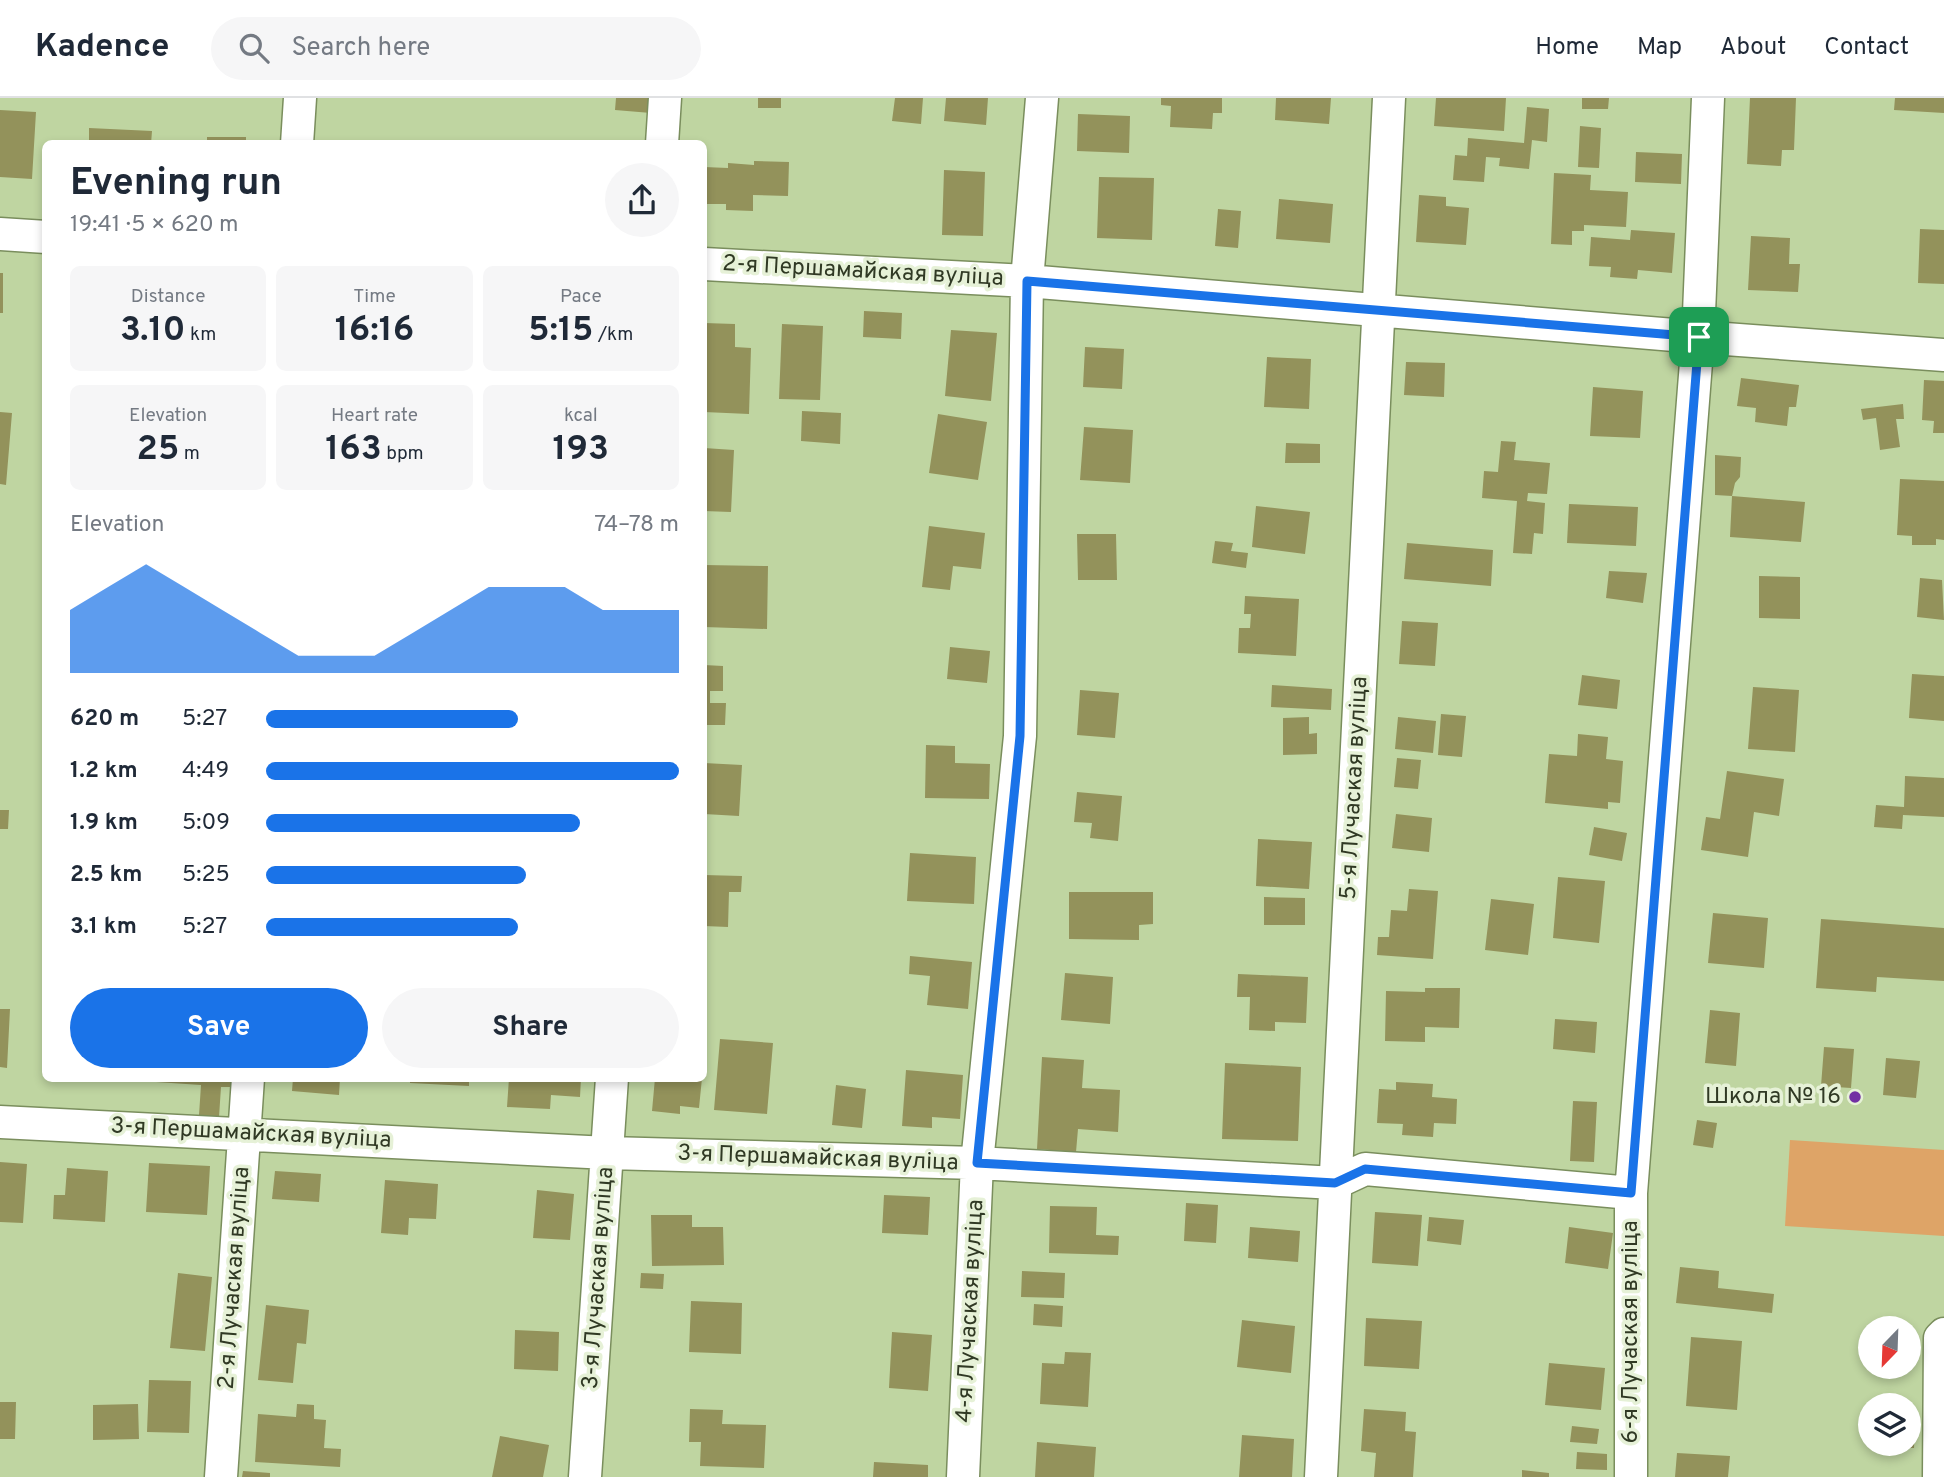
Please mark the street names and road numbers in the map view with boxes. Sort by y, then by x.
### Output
street label: 2-я Першамайская вуліца [722,250,1004,294]
street label: 5-я Лучаская вуліца [1335,676,1375,900]
street label: 3-я Першамайская вуліца [110,1112,392,1156]
street label: 3-я Першамайская вуліца [677,1140,959,1178]
street label: 2-я Лучаская вуліца [213,1166,257,1390]
street label: 3-я Лучаская вуліца [577,1166,621,1390]
street label: 4-я Лучаская вуліца [951,1199,991,1423]
street label: 6-я Лучаская вуліца [1617,1220,1646,1444]

